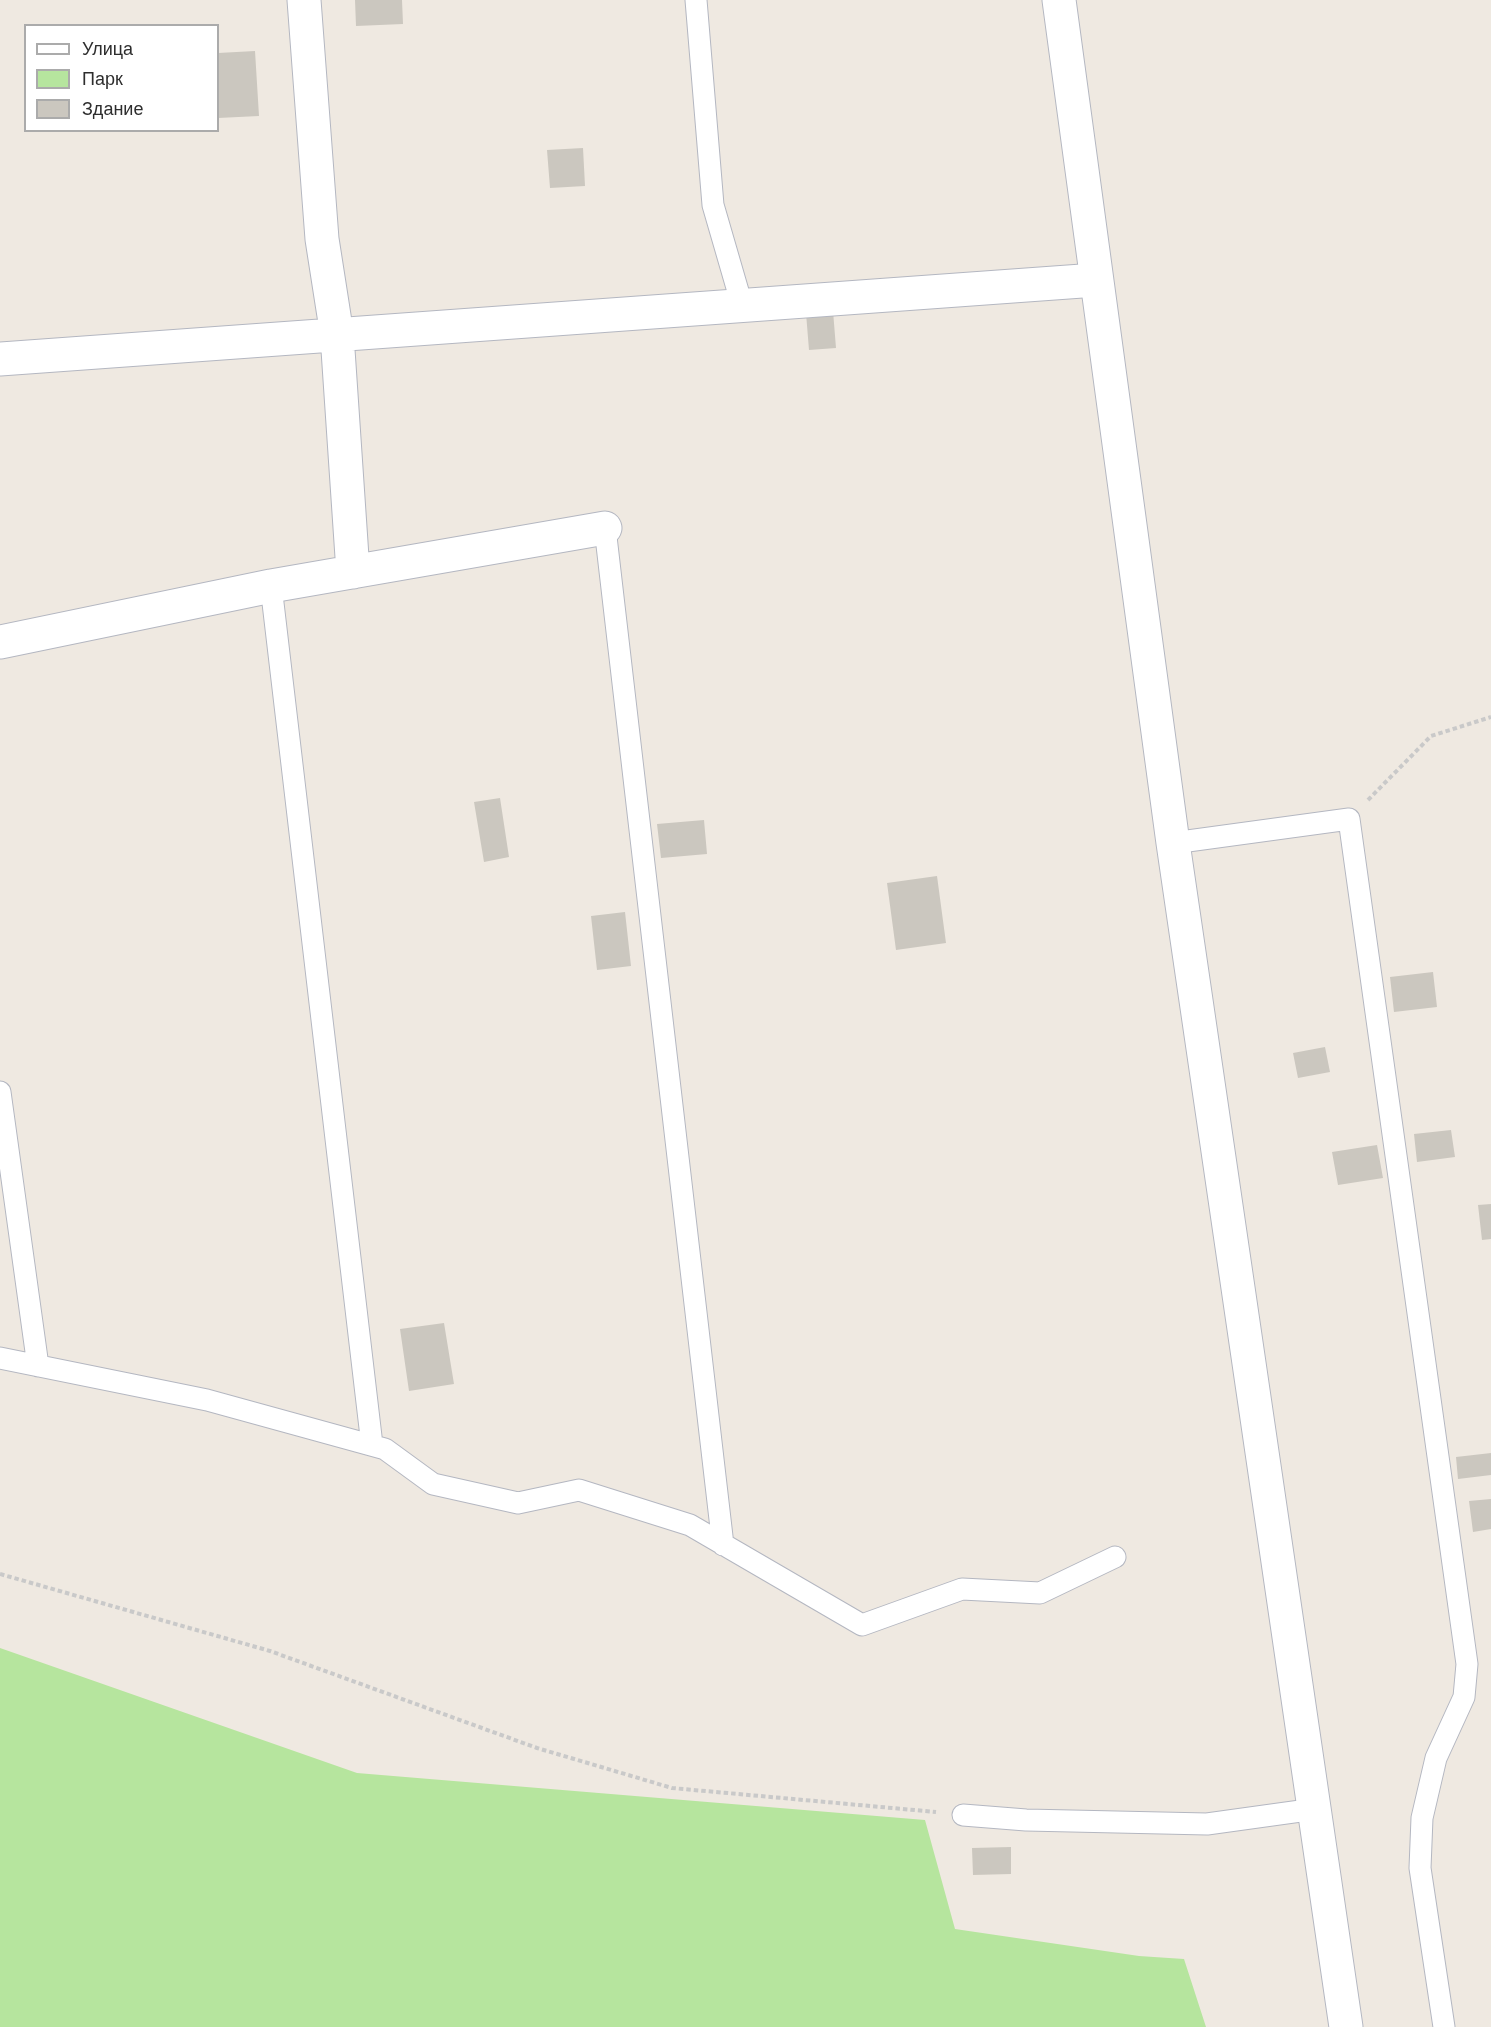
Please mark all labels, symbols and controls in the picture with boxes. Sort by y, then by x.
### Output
legend [24,24,219,132]
text: Улица [82,39,133,59]
text: Парк [82,69,123,89]
text: Здание [82,99,143,119]

